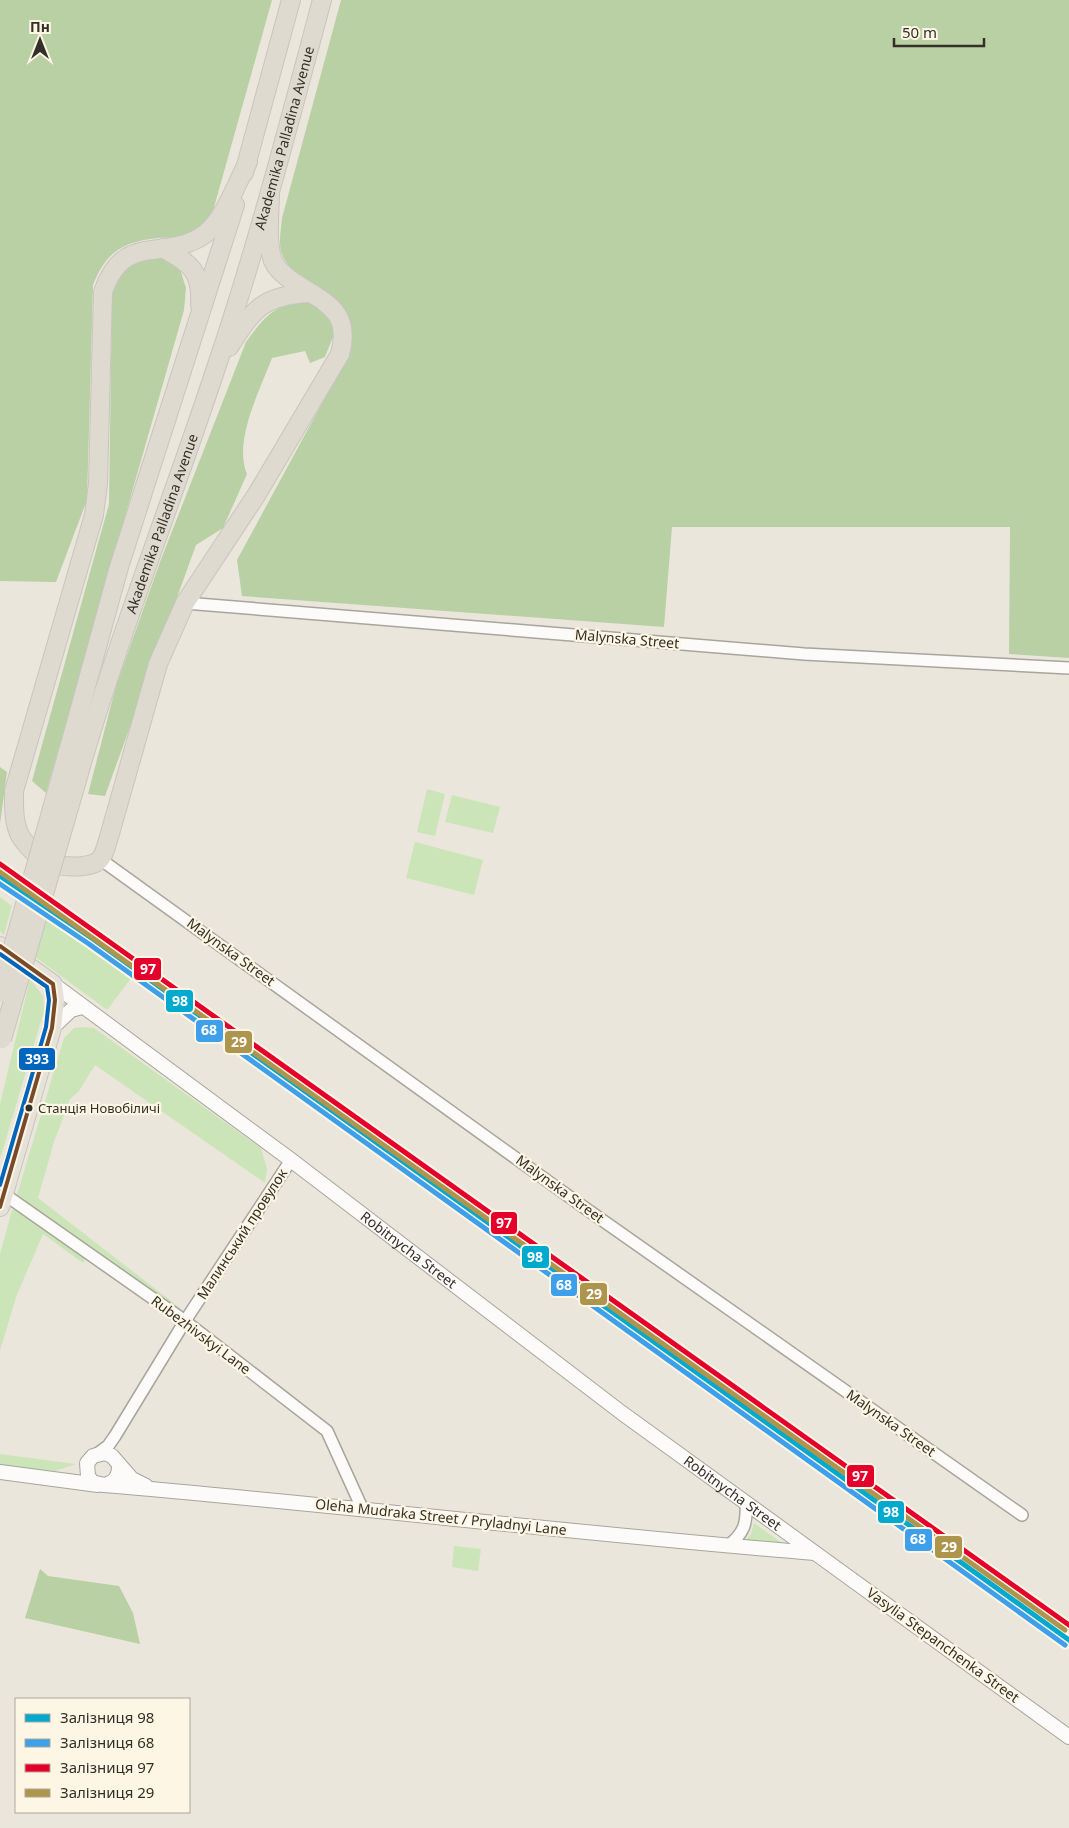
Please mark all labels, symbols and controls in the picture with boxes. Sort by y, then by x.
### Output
north arrow [15,15,65,65]
scale bar [894,15,984,47]
text: Пн [30,17,50,36]
text: 50 m [902,22,937,42]
street label: Akademika Palladina Avenue [250,44,318,232]
street label: Akademika Palladina Avenue [121,431,202,616]
street label: Malynska Street [574,624,680,653]
street label: Malynska Street [183,913,279,990]
line badge: 97 [133,957,162,981]
text: 97 [140,959,156,978]
line badge: 98 [165,989,194,1013]
text: 98 [172,991,188,1010]
line badge: 68 [195,1019,224,1043]
text: 68 [201,1020,217,1039]
line badge: 29 [224,1030,253,1054]
text: 29 [231,1032,247,1051]
line badge: 393 [18,1047,56,1071]
text: 393 [25,1049,49,1068]
place label: Станція Новобіличі [38,1099,160,1117]
marker: Станція Новобіличі [24,1103,34,1113]
street label: Malynska Street [512,1150,608,1227]
street label: Малинський провулок [192,1164,291,1303]
street label: Robitnycha Street [357,1207,461,1292]
line badge: 97 [490,1211,518,1235]
text: 97 [496,1213,512,1232]
line badge: 98 [521,1245,550,1269]
text: 98 [527,1247,543,1266]
line badge: 68 [550,1273,578,1297]
text: 68 [556,1275,572,1294]
line badge: 29 [579,1282,608,1306]
text: 29 [586,1284,602,1303]
street label: Rubezhivskyi Lane [148,1291,255,1378]
street label: Malynska Street [843,1385,940,1460]
street label: Robitnycha Street [680,1451,785,1534]
line badge: 97 [846,1464,875,1488]
text: 97 [852,1466,868,1485]
street label: Oleha Mudraka Street / Pryladnyi Lane [314,1494,568,1539]
line badge: 98 [877,1500,905,1524]
text: 98 [883,1502,899,1521]
line badge: 68 [904,1528,933,1552]
text: 68 [910,1529,926,1548]
line badge: 29 [934,1535,963,1559]
text: 29 [941,1537,957,1556]
street label: Vasylia Stepanchenka Street [863,1583,1023,1706]
legend [15,1698,190,1813]
text: Залізниця 98 [60,1707,154,1727]
text: Залізниця 68 [60,1732,154,1752]
text: Залізниця 97 [60,1757,154,1777]
text: Залізниця 29 [60,1782,154,1802]

